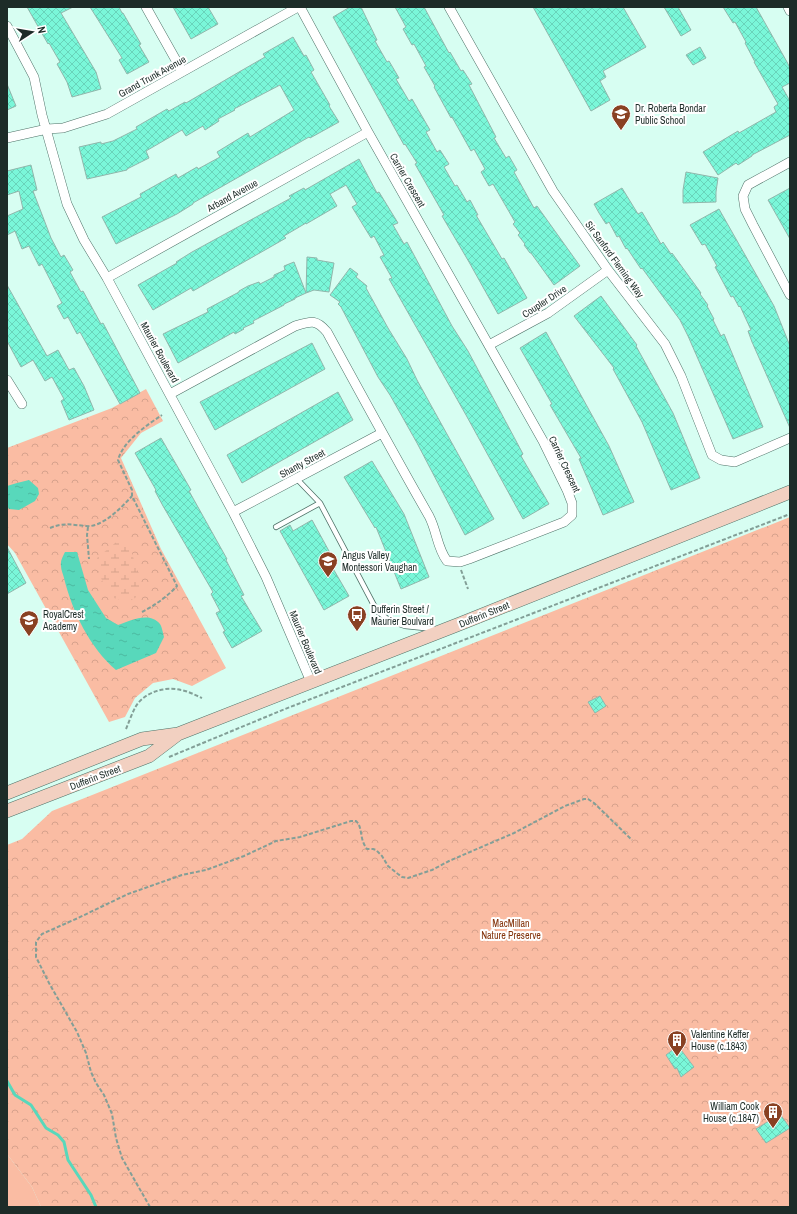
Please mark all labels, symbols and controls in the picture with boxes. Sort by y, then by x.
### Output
north arrow [12,12,52,52]
text: N [34,25,49,35]
street label: Grand Trunk Avenue [116,52,189,100]
place label: Dr. Roberta Bondar Public School [635,102,706,127]
school or university icon: Dr. Roberta Bondar Public School [610,103,632,131]
street label: Carrier Crescent [387,151,429,210]
street label: Arband Avenue [204,176,260,215]
street label: Sir Sanford Fleming Way [582,218,647,301]
street label: Coupler Drive [520,282,569,321]
street label: Maurier Boulevard [138,320,182,385]
street label: Carrier Crescent [546,434,584,495]
street label: Shanty Street [277,446,328,481]
place label: Angus Valley Montessori Vaughan [341,549,417,574]
school or university icon: Angus Valley Montessori Vaughan [317,550,339,578]
street label: Dufferin Street [457,598,512,630]
place label: Dufferin Street / Maurier Boulvard [371,603,434,628]
bus stop icon: Dufferin Street / Maurier Boulvard [346,604,368,632]
place label: RoyalCrest Academy [42,608,84,633]
school or university icon: RoyalCrest Academy [18,609,40,637]
street label: Maurier Boulevard [286,609,325,676]
street label: Dufferin Street [68,762,123,793]
park label: MacMillan Nature Preserve [481,917,541,942]
place label: Valentine Keffer House (c.1843) [691,1028,749,1053]
building icon: Valentine Keffer House (c.1843) [666,1029,688,1057]
place label: William Cook House (c.1847) [703,1100,760,1125]
building icon: William Cook House (c.1847) [762,1101,784,1129]

